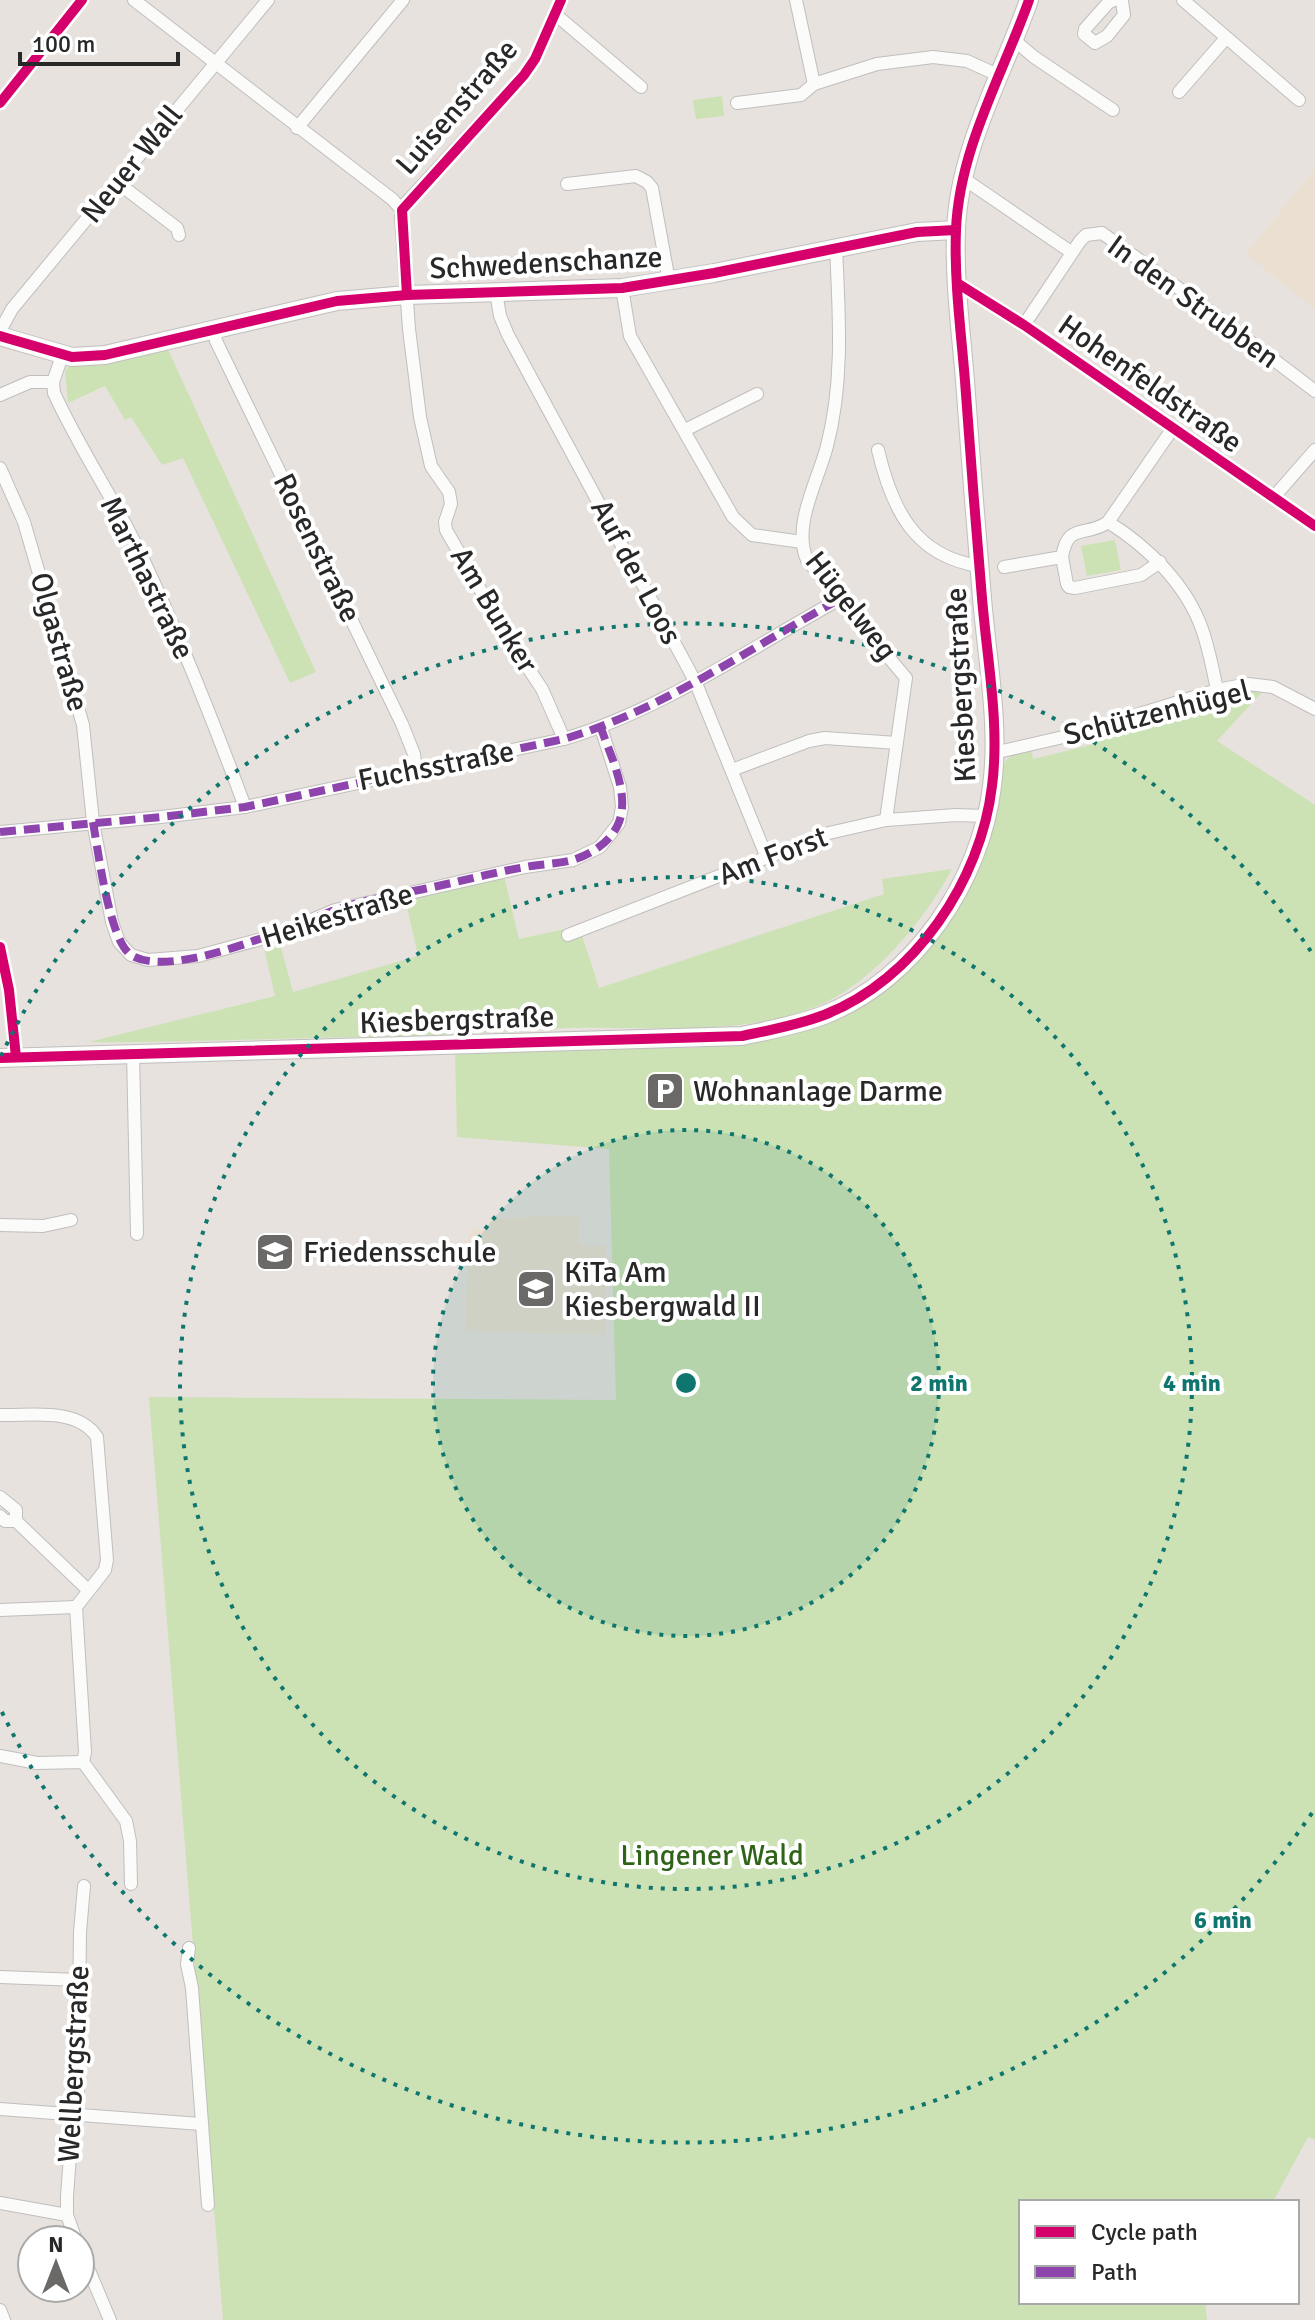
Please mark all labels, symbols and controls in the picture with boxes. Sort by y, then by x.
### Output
scale bar [20,16,178,66]
text: 100 m [32,29,95,59]
street label: Luisenstraße [388,32,526,182]
street label: Neuer Wall [73,97,191,231]
street label: In den Strubben [1100,227,1286,377]
street label: Schwedenschanze [428,238,664,288]
street label: Hohenfeldstraße [1051,307,1249,461]
street label: Rosenstraße [265,467,369,629]
street label: Marthastraße [92,491,202,665]
street label: Auf der Loos [582,493,690,651]
street label: Am Bunker [442,540,546,680]
street label: Hügelweg [797,544,905,668]
street label: Olgastraße [22,568,96,716]
street label: Kiesbergstraße [937,587,985,783]
street label: Schützenhügel [1060,672,1254,754]
street label: Fuchsstraße [355,733,517,799]
street label: Am Forst [713,818,833,894]
street label: Heikestraße [257,875,417,957]
street label: Kiesbergstraße [359,998,555,1042]
parking icon: Wohnanlage Darme [644,1070,686,1112]
place label: Wohnanlage Darme [693,1073,943,1110]
school or university icon: Friedensschule [254,1231,296,1273]
place label: Friedensschule [303,1234,497,1271]
place label: KiTa Am Kiesbergwald II [564,1254,761,1325]
school or university icon: KiTa Am Kiesbergwald II [515,1268,557,1310]
text: 2 min [910,1368,968,1398]
text: 4 min [1163,1368,1221,1398]
centre of rings [672,1369,700,1397]
park label: Lingener Wald [620,1837,804,1874]
text: 6 min [1194,1905,1252,1935]
street label: Wellbergstraße [50,1964,98,2164]
legend [1019,2200,1299,2304]
text: Cycle path [1091,2217,1198,2247]
north arrow [16,2224,96,2304]
text: N [48,2231,64,2258]
text: Path [1091,2257,1137,2287]

